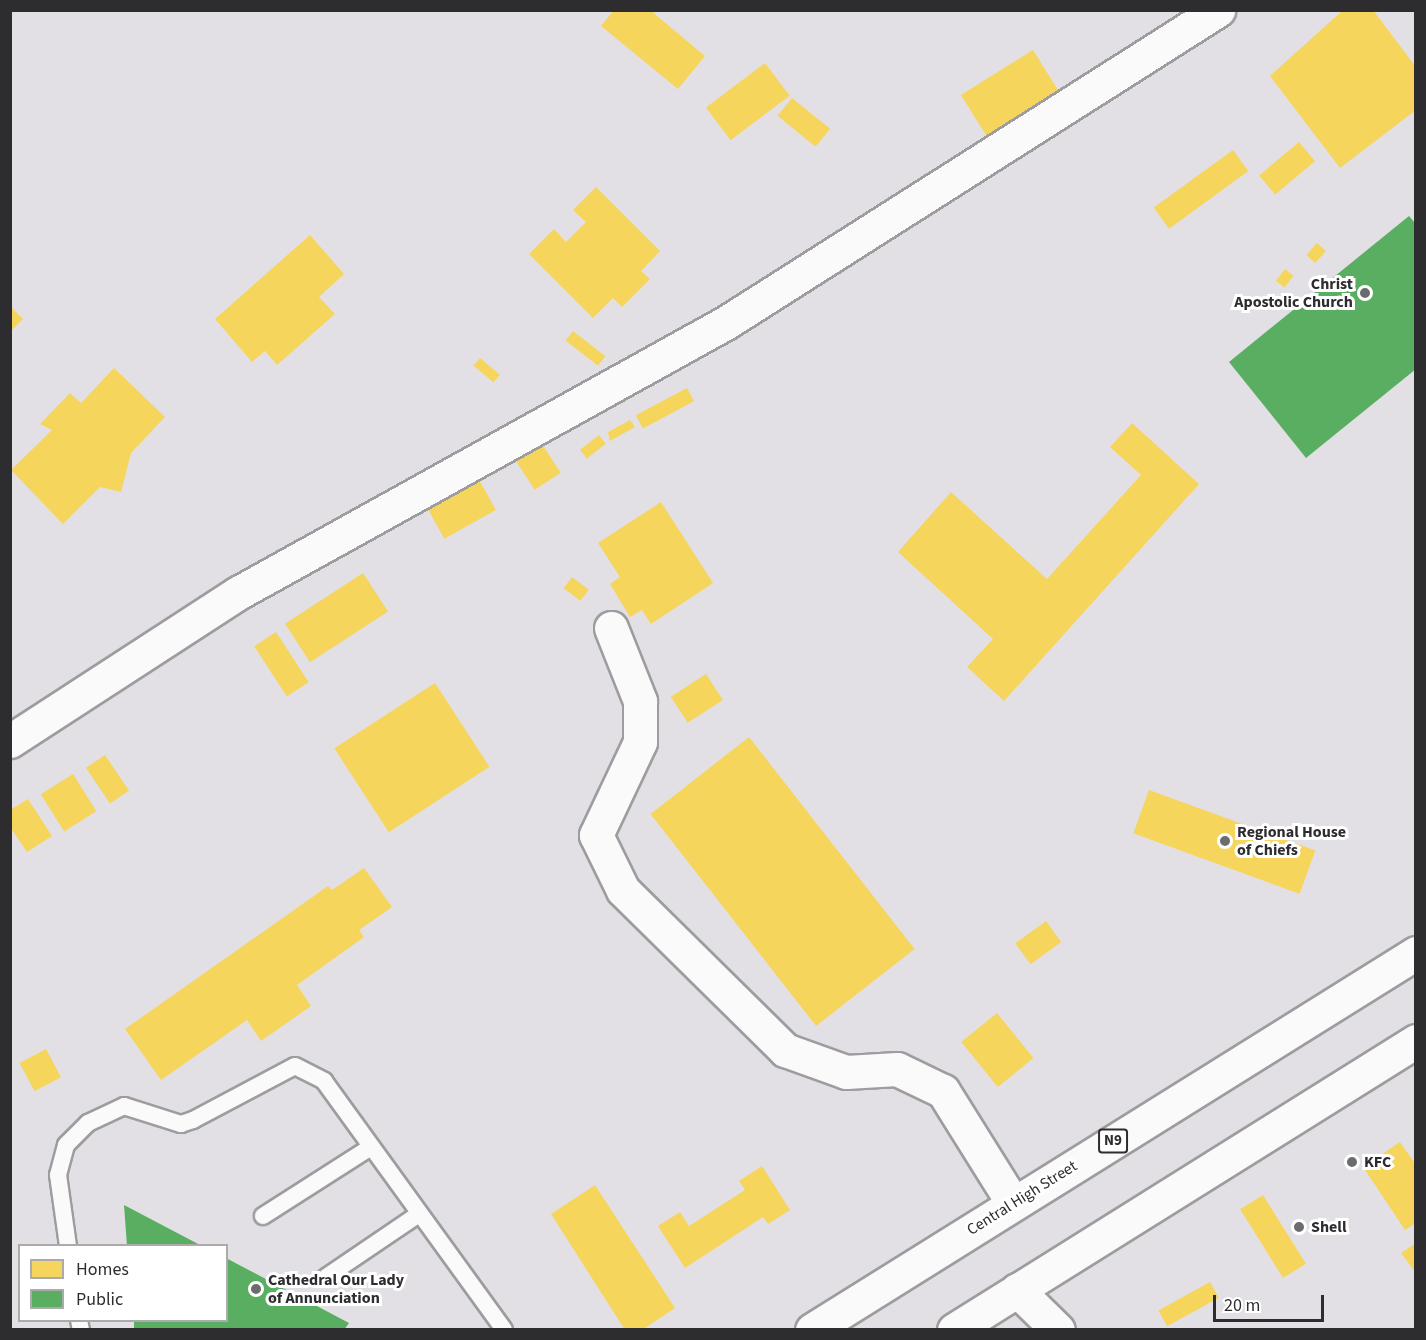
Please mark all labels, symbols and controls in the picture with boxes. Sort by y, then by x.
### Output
place label: Christ Apostolic Church [1234,274,1353,312]
marker: Christ Apostolic Church [1358,286,1372,300]
place label: Regional House of Chiefs [1237,822,1346,860]
marker: Regional House of Chiefs [1218,834,1232,848]
road number: N9 [1098,1129,1128,1153]
place label: KFC [1364,1152,1391,1172]
marker: KFC [1345,1155,1359,1169]
street label: Central High Street [963,1156,1081,1240]
place label: Shell [1311,1217,1346,1237]
marker: Shell [1292,1220,1306,1234]
legend [18,1244,228,1322]
text: Homes [76,1257,129,1282]
place label: Cathedral Our Lady of Annunciation [268,1270,404,1308]
marker: Cathedral Our Lady of Annunciation [249,1282,263,1296]
scale bar [1216,1283,1327,1321]
text: Public [76,1287,123,1312]
text: 20 m [1224,1293,1260,1318]

